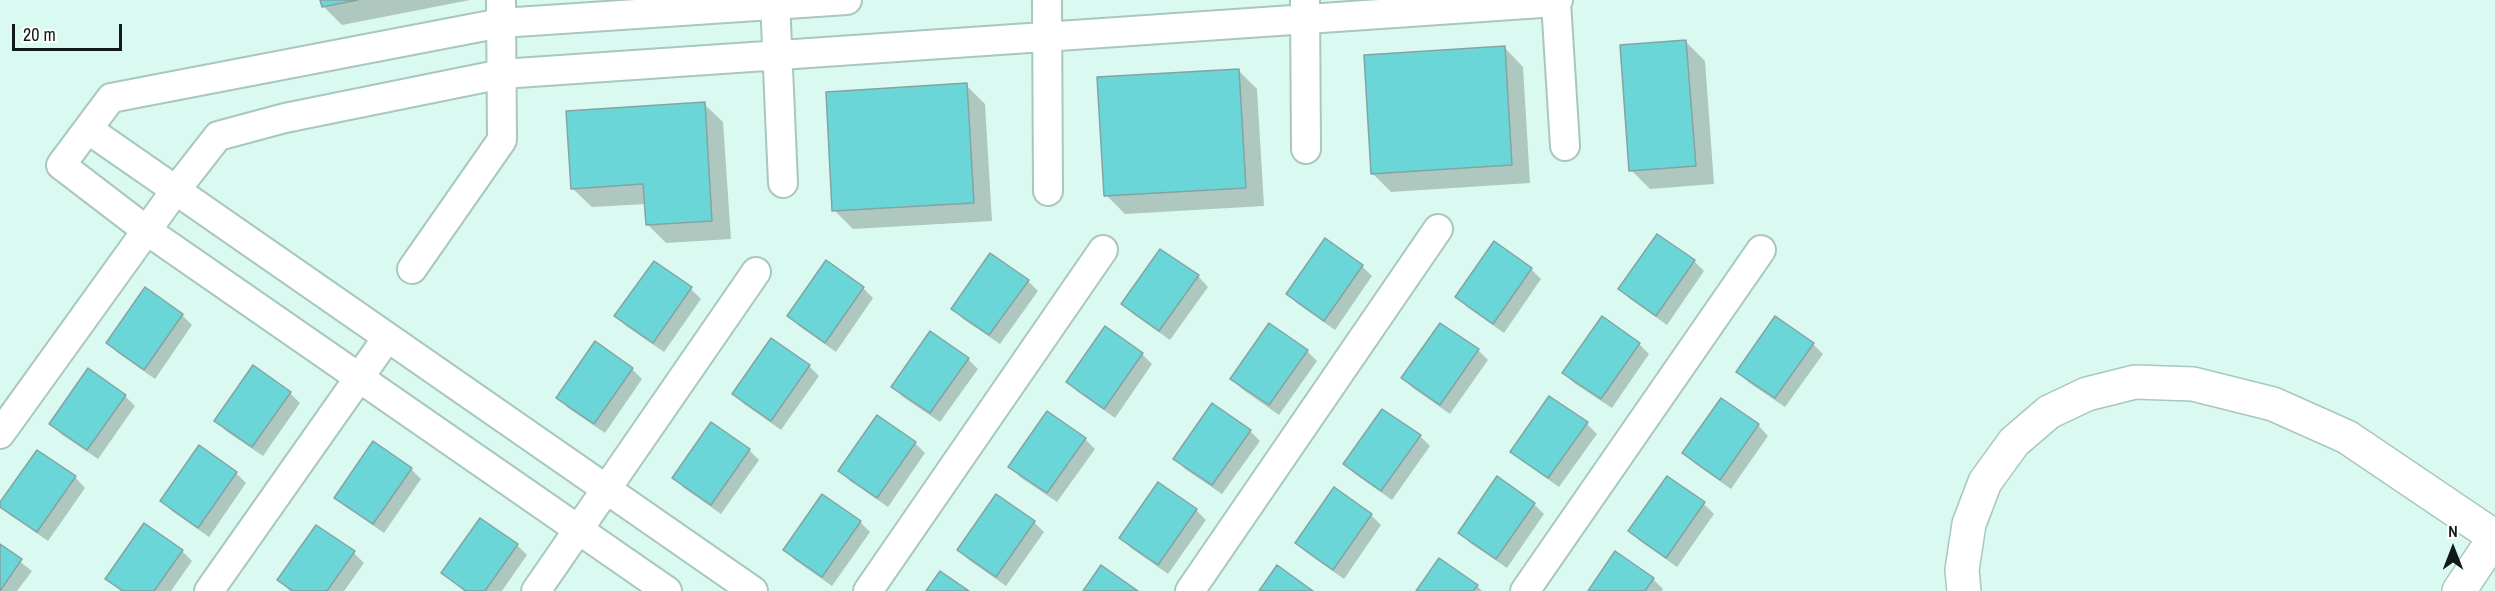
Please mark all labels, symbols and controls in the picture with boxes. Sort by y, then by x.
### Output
scale bar [15,12,124,50]
text: 20 m [23,22,56,47]
north arrow [2423,519,2483,579]
text: N [2448,520,2458,542]

